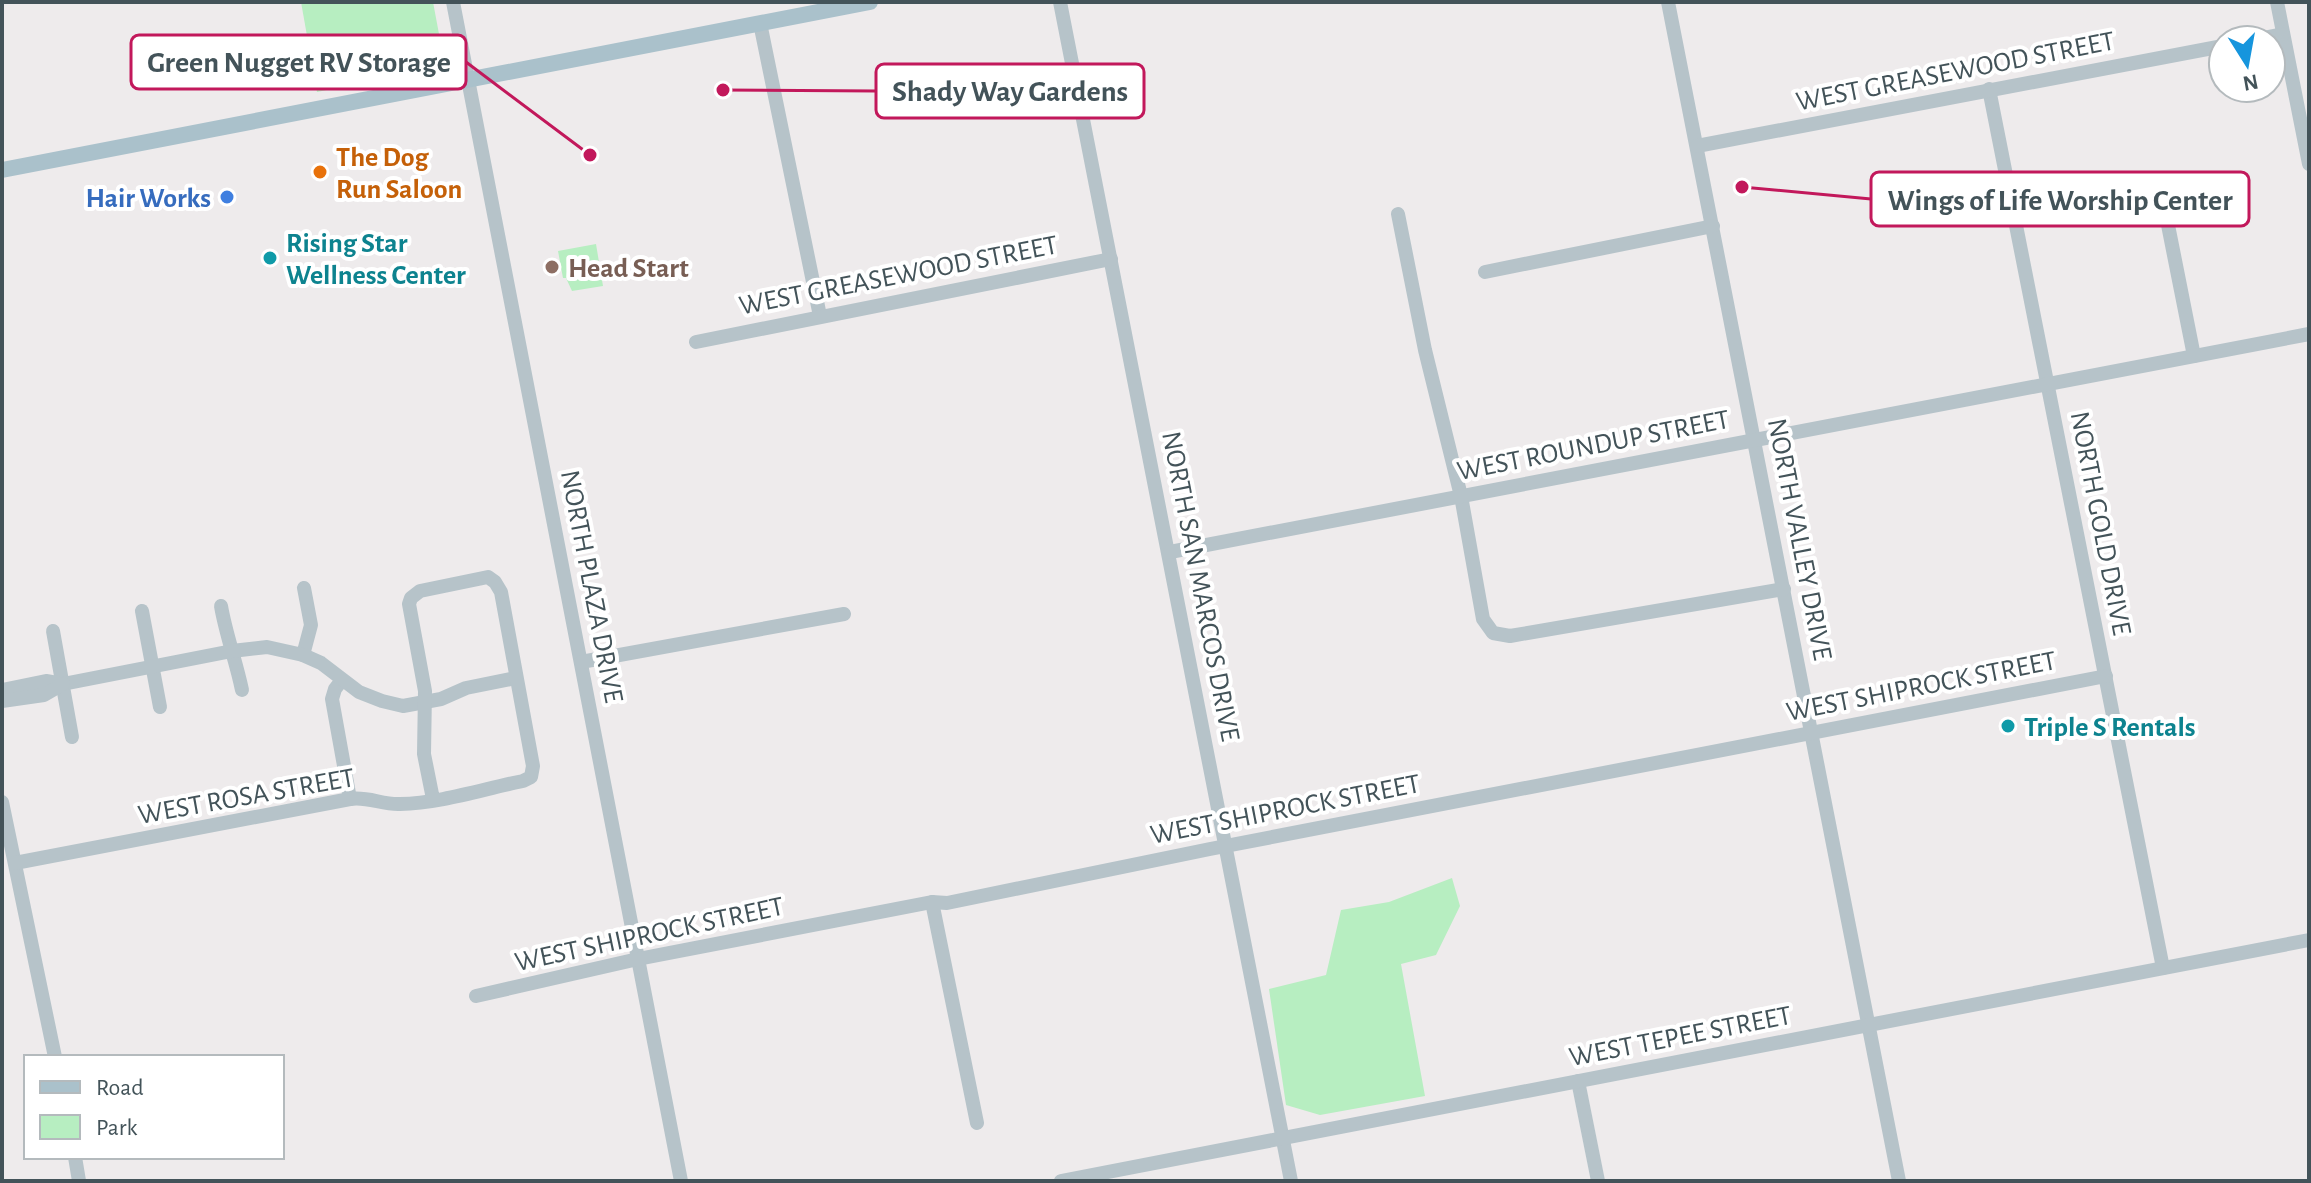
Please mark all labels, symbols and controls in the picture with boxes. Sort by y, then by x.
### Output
north arrow [2207,24,2287,104]
street label: WEST GREASEWOOD STREET [1794,27,2117,117]
callout: Green Nugget RV Storage [131,35,466,89]
text: Green Nugget RV Storage [147,48,451,78]
callout: Shady Way Gardens [876,64,1144,118]
text: N [2241,70,2260,95]
text: Shady Way Gardens [892,77,1128,107]
place label: The Dog Run Saloon [336,144,462,204]
marker: The Dog Run Saloon [311,163,329,181]
callout: Wings of Life Worship Center [1871,172,2249,226]
place label: Hair Works [85,185,211,213]
text: Wings of Life Worship Center [1887,186,2233,216]
marker: Hair Works [218,188,236,206]
place label: Rising Star Wellness Center [286,230,466,290]
street label: WEST GREASEWOOD STREET [737,231,1060,321]
marker: Rising Star Wellness Center [261,249,279,267]
place label: Head Start [568,255,689,283]
marker: Head Start [543,258,561,276]
street label: WEST ROUNDUP STREET [1455,406,1732,486]
street label: NORTH GOLD DRIVE [2065,409,2135,638]
street label: NORTH VALLEY DRIVE [1762,416,1836,663]
street label: NORTH SAN MARCOS DRIVE [1156,429,1244,744]
street label: NORTH PLAZA DRIVE [555,468,627,705]
street label: WEST SHIPROCK STREET [1784,647,2059,727]
place label: Triple S Rentals [2024,714,2196,742]
marker: Triple S Rentals [1999,717,2017,735]
street label: WEST ROSA STREET [136,764,357,830]
street label: WEST SHIPROCK STREET [1148,770,1423,850]
street label: WEST SHIPROCK STREET [512,893,787,977]
street label: WEST TEPEE STREET [1567,1002,1794,1072]
legend [24,1055,284,1159]
text: Road [96,1076,144,1100]
text: Park [96,1116,137,1140]

